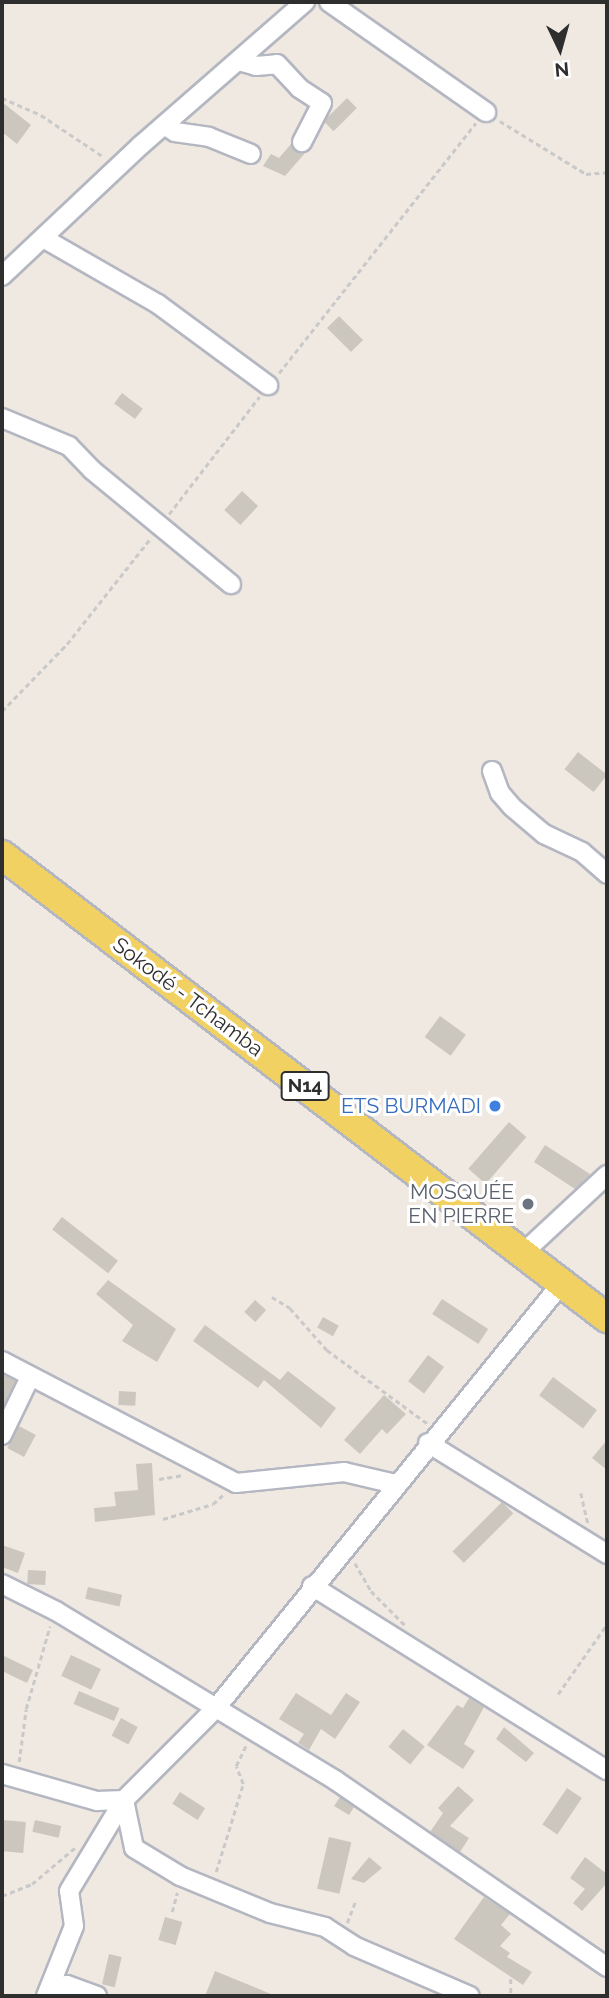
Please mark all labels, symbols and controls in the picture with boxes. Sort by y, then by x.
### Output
north arrow [525,14,595,84]
text: N [554,58,570,82]
street label: Sokodé - Tchamba [107,932,269,1062]
road number: N14 [280,1070,330,1102]
place label: ETS BURMADI [341,1093,481,1119]
marker: ETS BURMADI [487,1098,503,1114]
place label: MOSQUÉE EN PIERRE [408,1179,514,1229]
marker: MOSQUÉE EN PIERRE [520,1196,536,1212]

